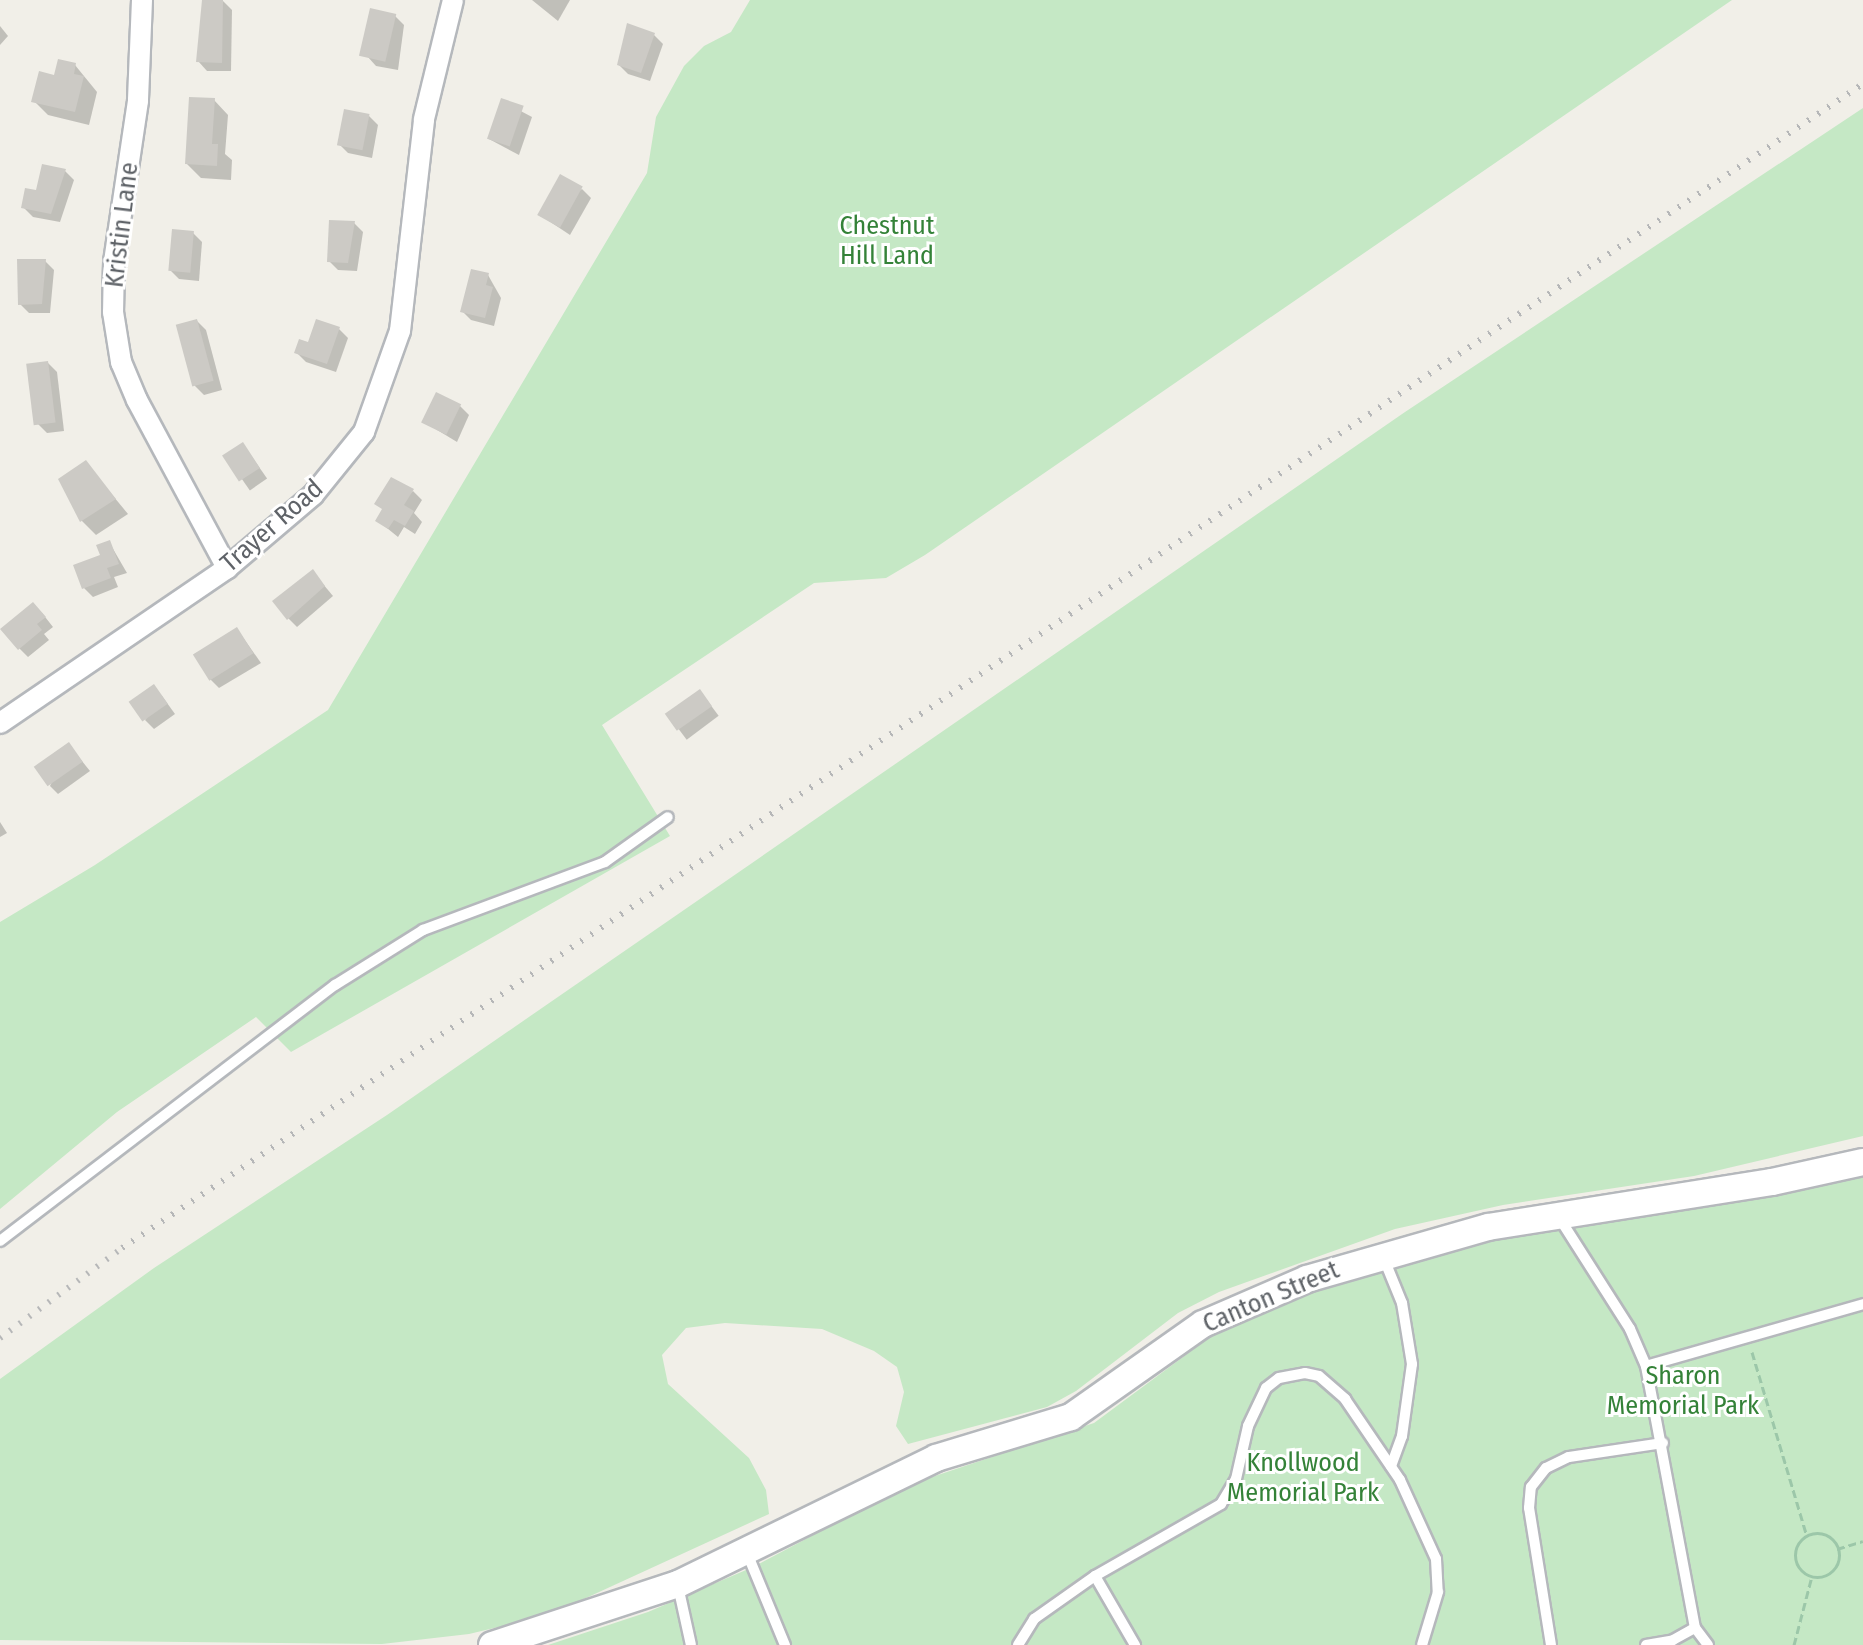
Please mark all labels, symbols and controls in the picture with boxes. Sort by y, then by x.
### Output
street label: Kristin Lane [99,161,145,289]
park label: Chestnut Hill Land [840,210,934,272]
street label: Trayer Road [214,473,330,579]
street label: Canton Street [1198,1254,1344,1340]
park label: Sharon Memorial Park [1607,1360,1759,1422]
park label: Knollwood Memorial Park [1227,1447,1379,1508]

